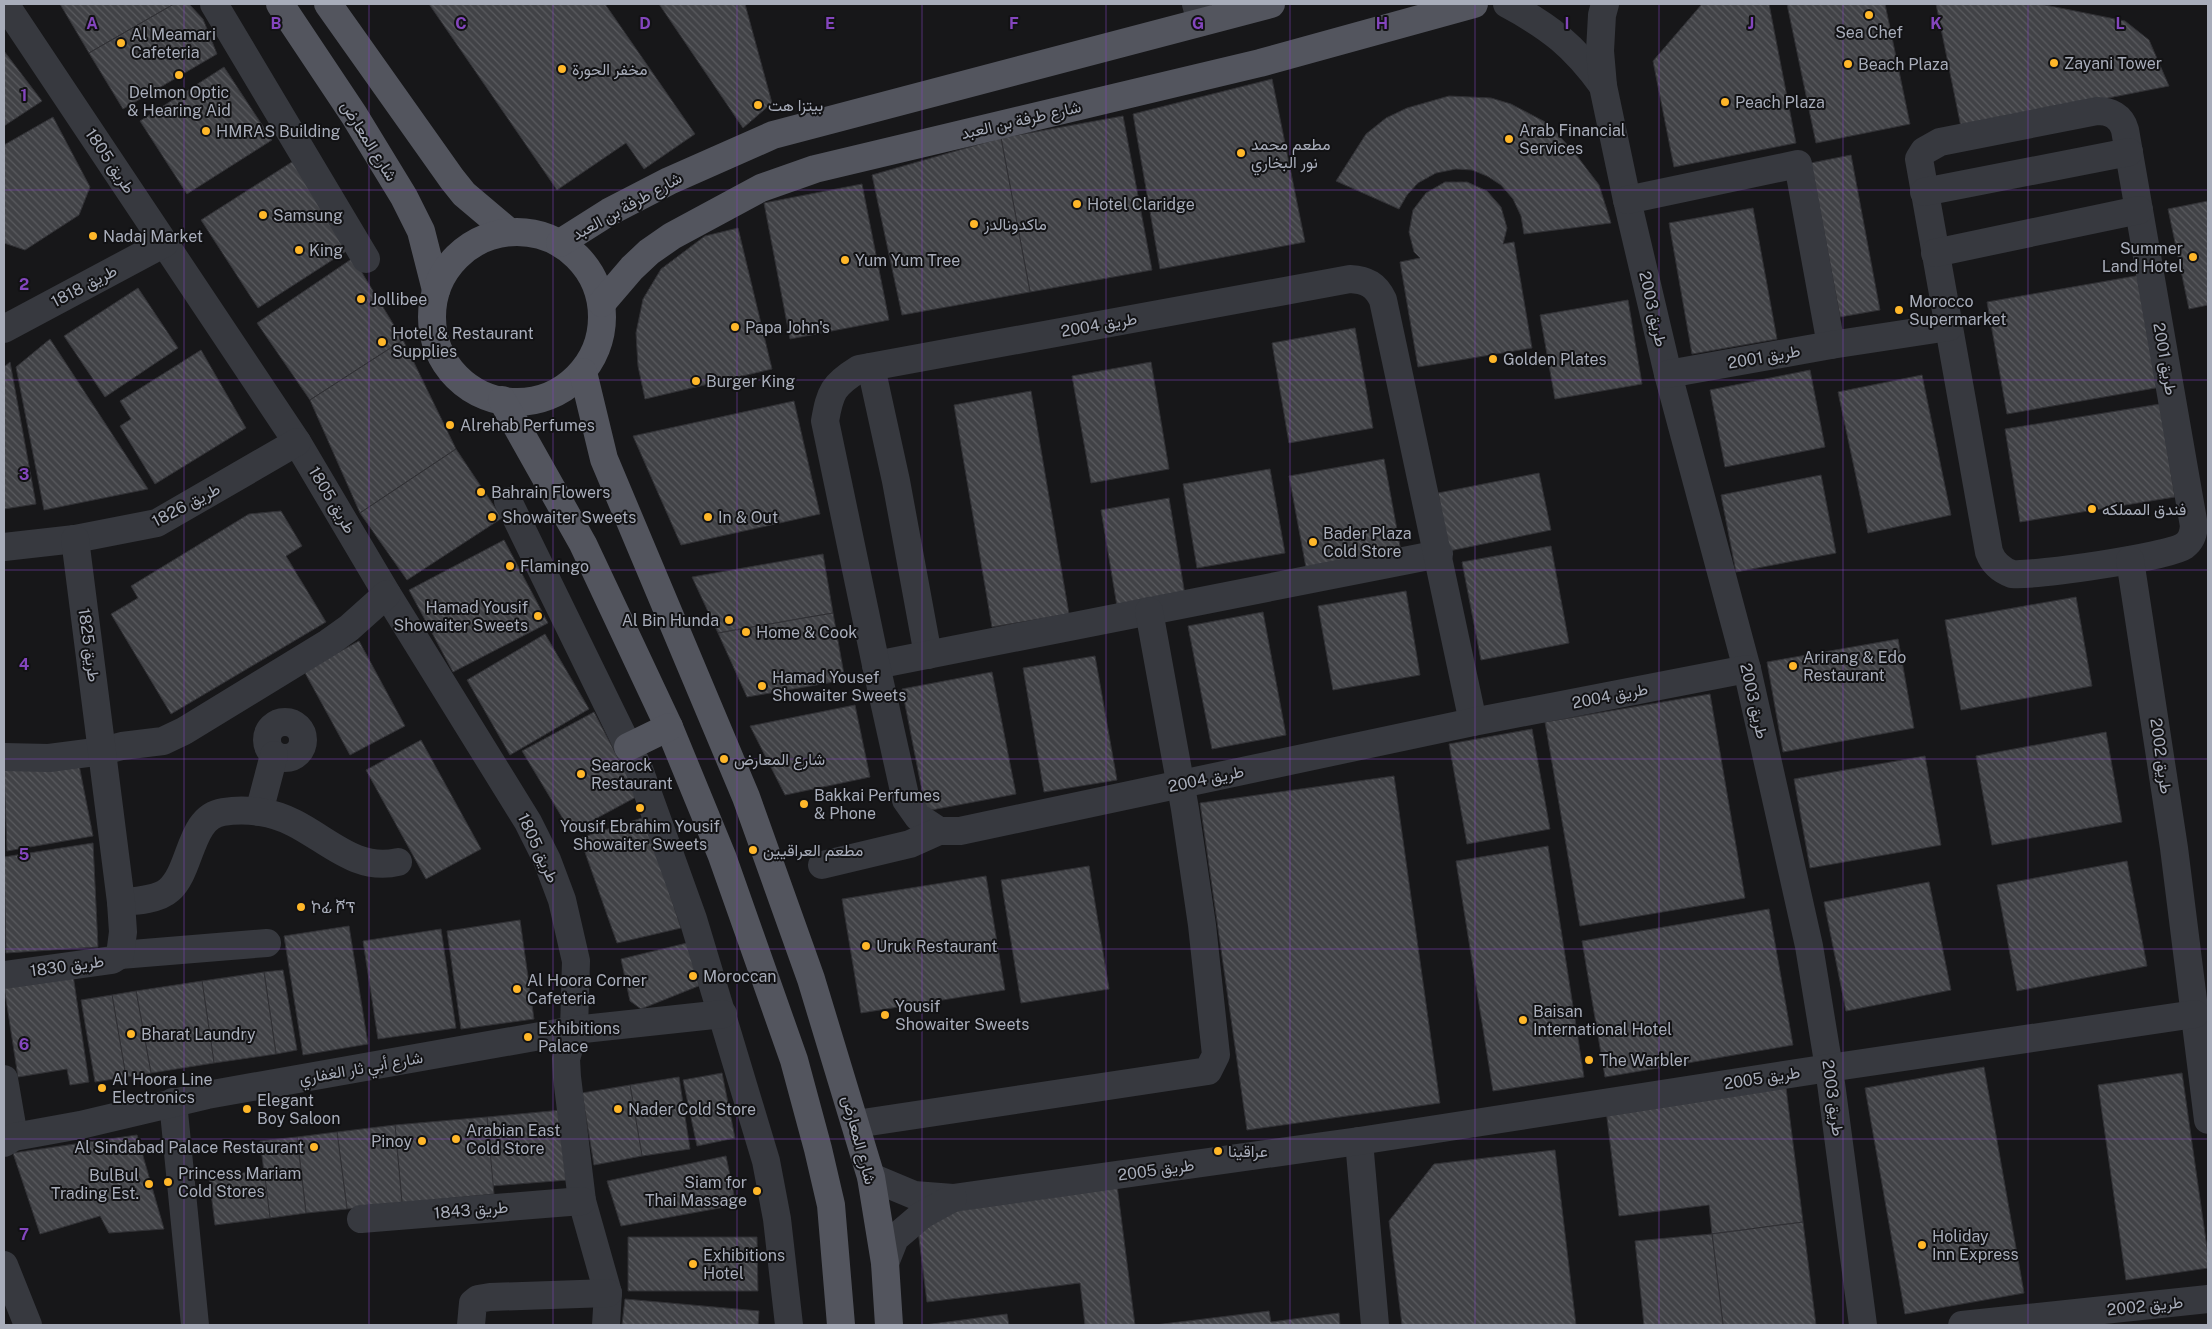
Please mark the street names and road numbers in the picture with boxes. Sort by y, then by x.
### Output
street label: شارع المعارض [335,97,401,186]
street label: شارع طرفة بن العبد [959,97,1083,145]
street label: طريق 1805 [80,125,139,198]
street label: شارع طرفة بن العبد [569,168,686,246]
street label: طريق 1818 [48,261,121,312]
street label: طريق 2003 [1634,269,1671,349]
street label: طريق 2004 [1060,309,1139,342]
street label: طريق 2001 [2148,321,2181,397]
street label: طريق 2001 [1726,341,1802,374]
street label: طريق 1805 [304,463,359,537]
street label: طريق 1826 [149,479,224,532]
street label: طريق 1825 [73,607,104,683]
street label: طريق 2003 [1735,661,1772,741]
street label: طريق 2004 [1570,679,1650,714]
street label: طريق 2002 [2145,717,2176,795]
street label: طريق 2004 [1166,762,1246,797]
street label: طريق 1805 [513,810,562,886]
street label: طريق 1830 [29,951,105,982]
street label: شارع أبي ثار الغفاري [298,1048,425,1092]
street label: طريق 2003 [1817,1059,1848,1137]
street label: طريق 2005 [1722,1063,1802,1094]
street label: شارع المعارض [836,1094,880,1187]
street label: طريق 2005 [1117,1155,1196,1186]
street label: طريق 1843 [433,1197,509,1224]
street label: طريق 2002 [2106,1293,2184,1320]

